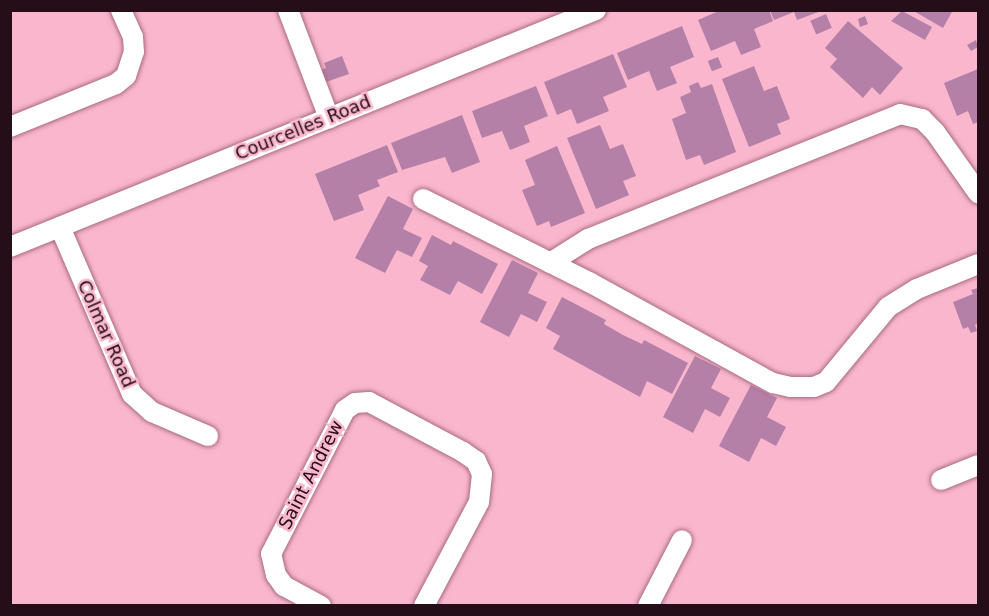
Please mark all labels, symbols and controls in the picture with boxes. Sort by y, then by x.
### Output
street label: Courcelles Road [232,91,374,165]
street label: Colmar Road [73,277,139,391]
street label: Saint Andrew [274,417,348,533]

